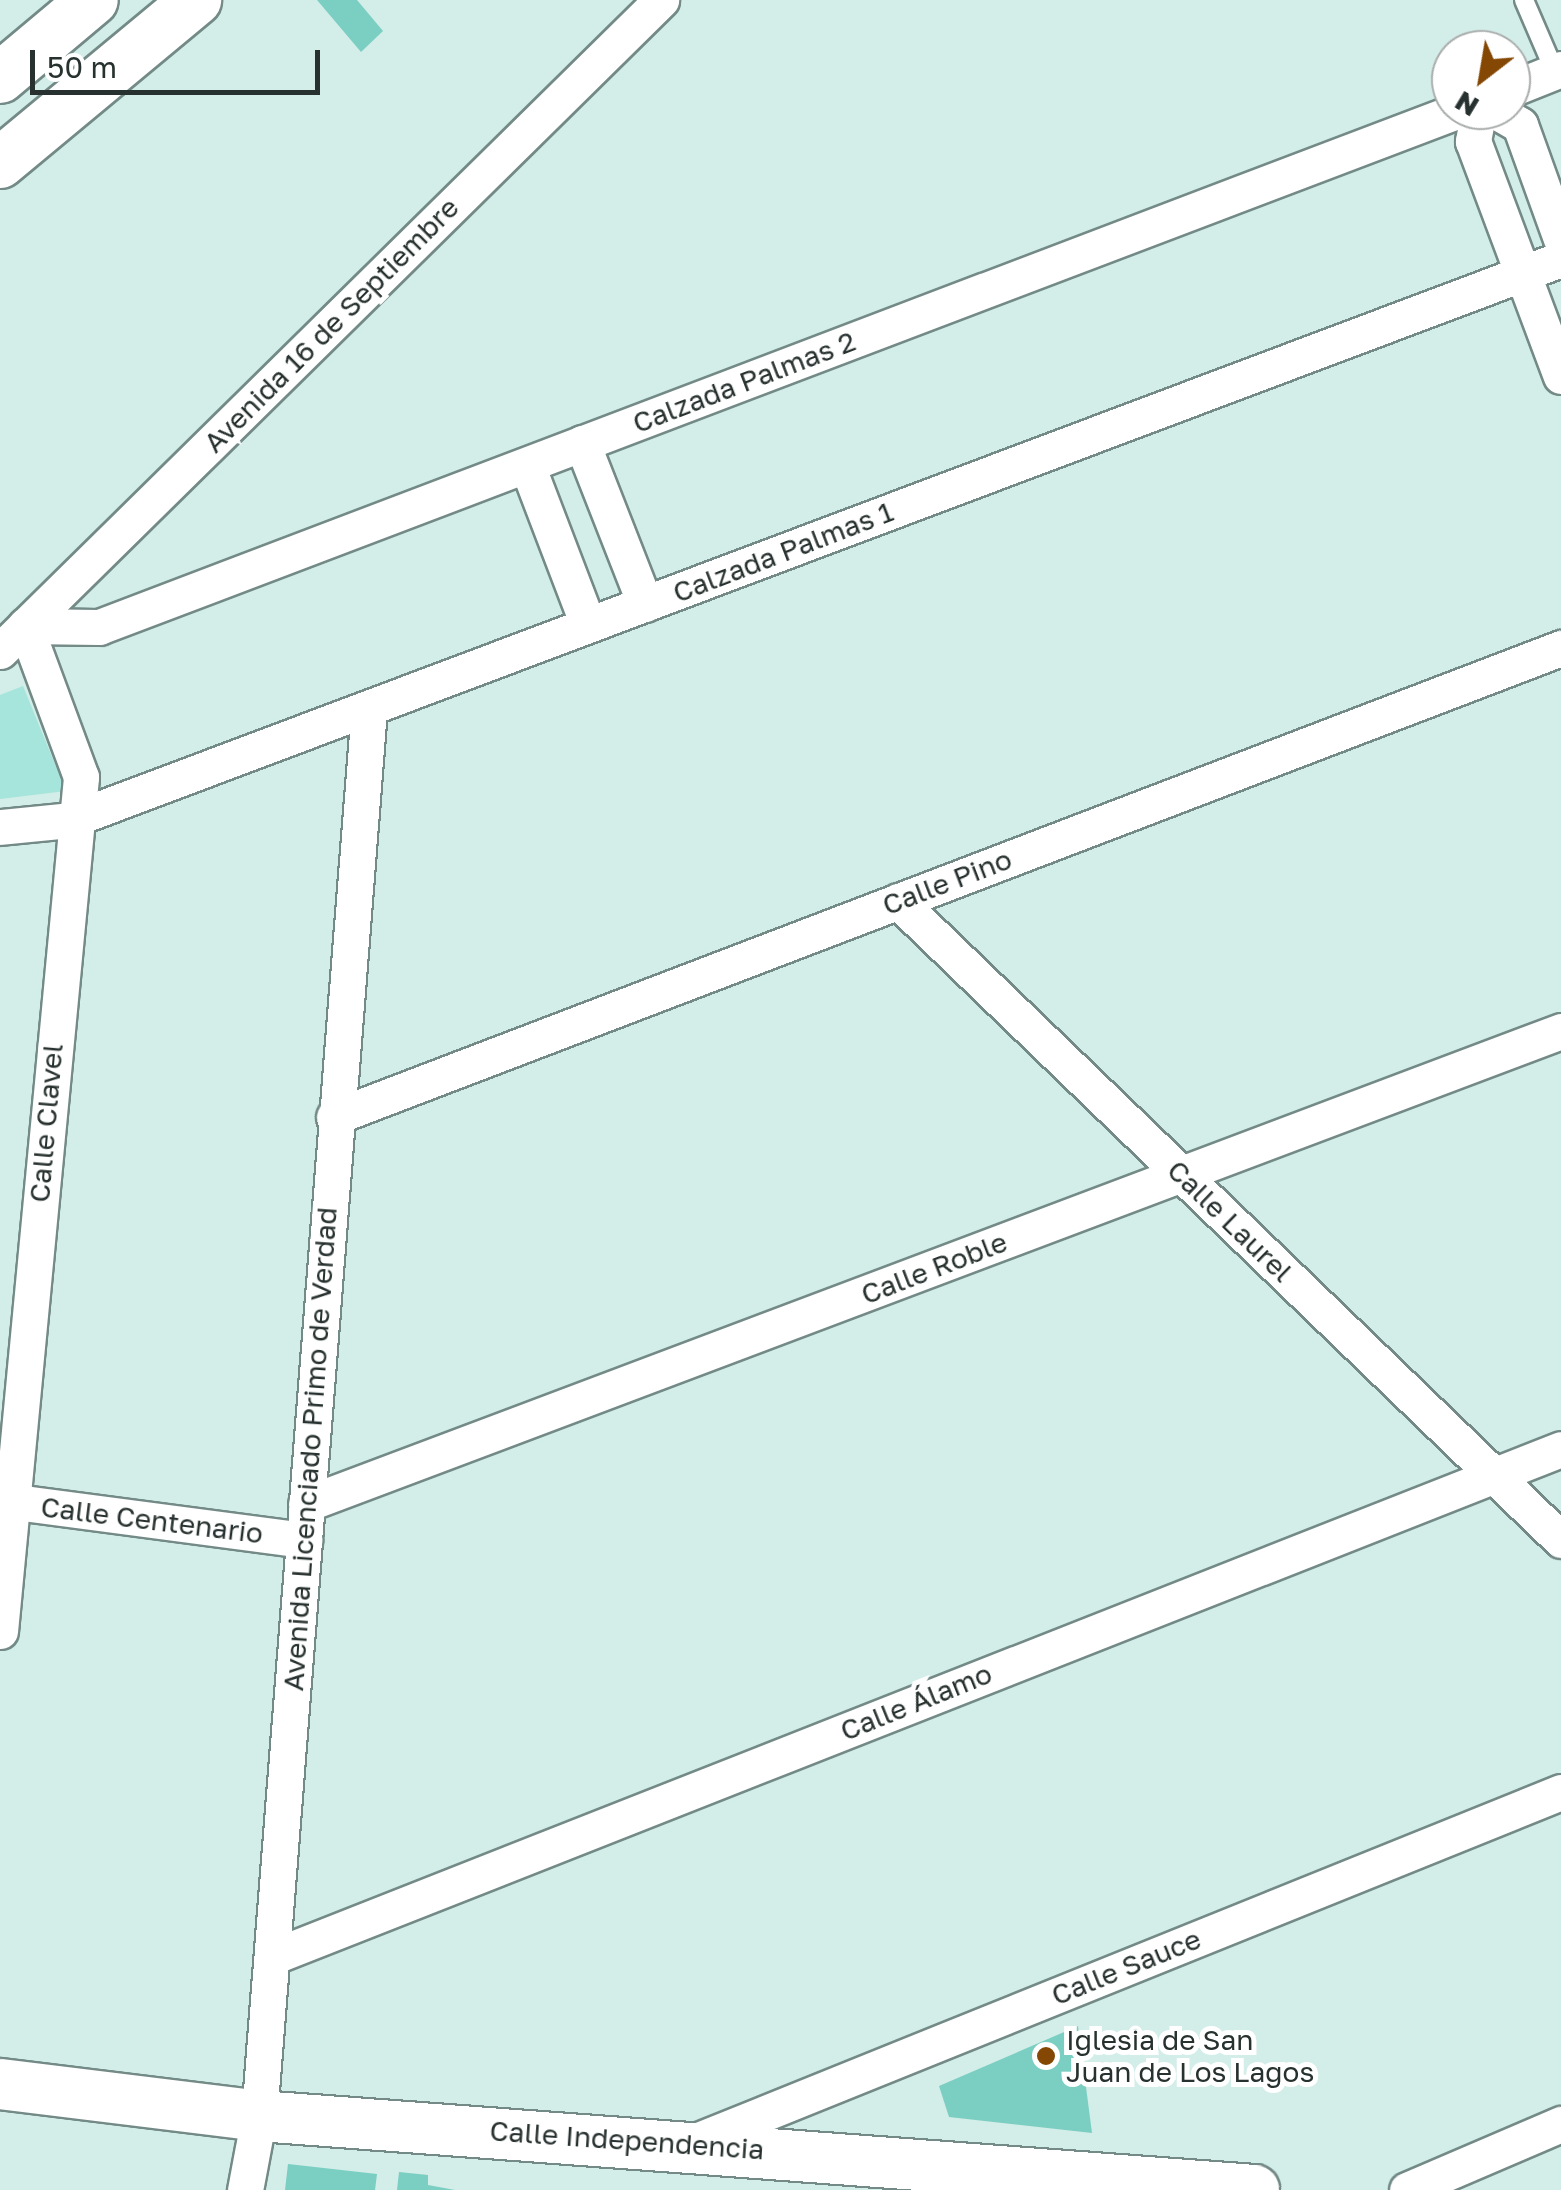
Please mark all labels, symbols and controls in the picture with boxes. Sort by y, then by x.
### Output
scale bar [35,30,325,92]
north arrow [1431,30,1531,130]
text: 50 m [47,49,117,85]
text: N [1449,85,1484,124]
street label: Avenida 16 de Septiembre [197,191,465,459]
street label: Calzada Palmas 2 [628,324,860,440]
street label: Calzada Palmas 1 [668,495,898,609]
street label: Calle Pino [878,842,1016,922]
street label: Calle Clavel [22,1042,70,1204]
street label: Calle Laurel [1161,1153,1299,1289]
street label: Avenida Licenciado Primo de Verdad [276,1206,344,1692]
street label: Calle Roble [856,1225,1012,1311]
street label: Calle Centenario [39,1490,265,1550]
street label: Calle Álamo [835,1656,997,1748]
street label: Calle Sauce [1046,1922,1206,2012]
place label: Iglesia de San Juan de Los Lagos [1066,2023,1314,2089]
marker: Iglesia de San Juan de Los Lagos [1035,2045,1057,2067]
street label: Calle Independencia [489,2114,765,2166]

